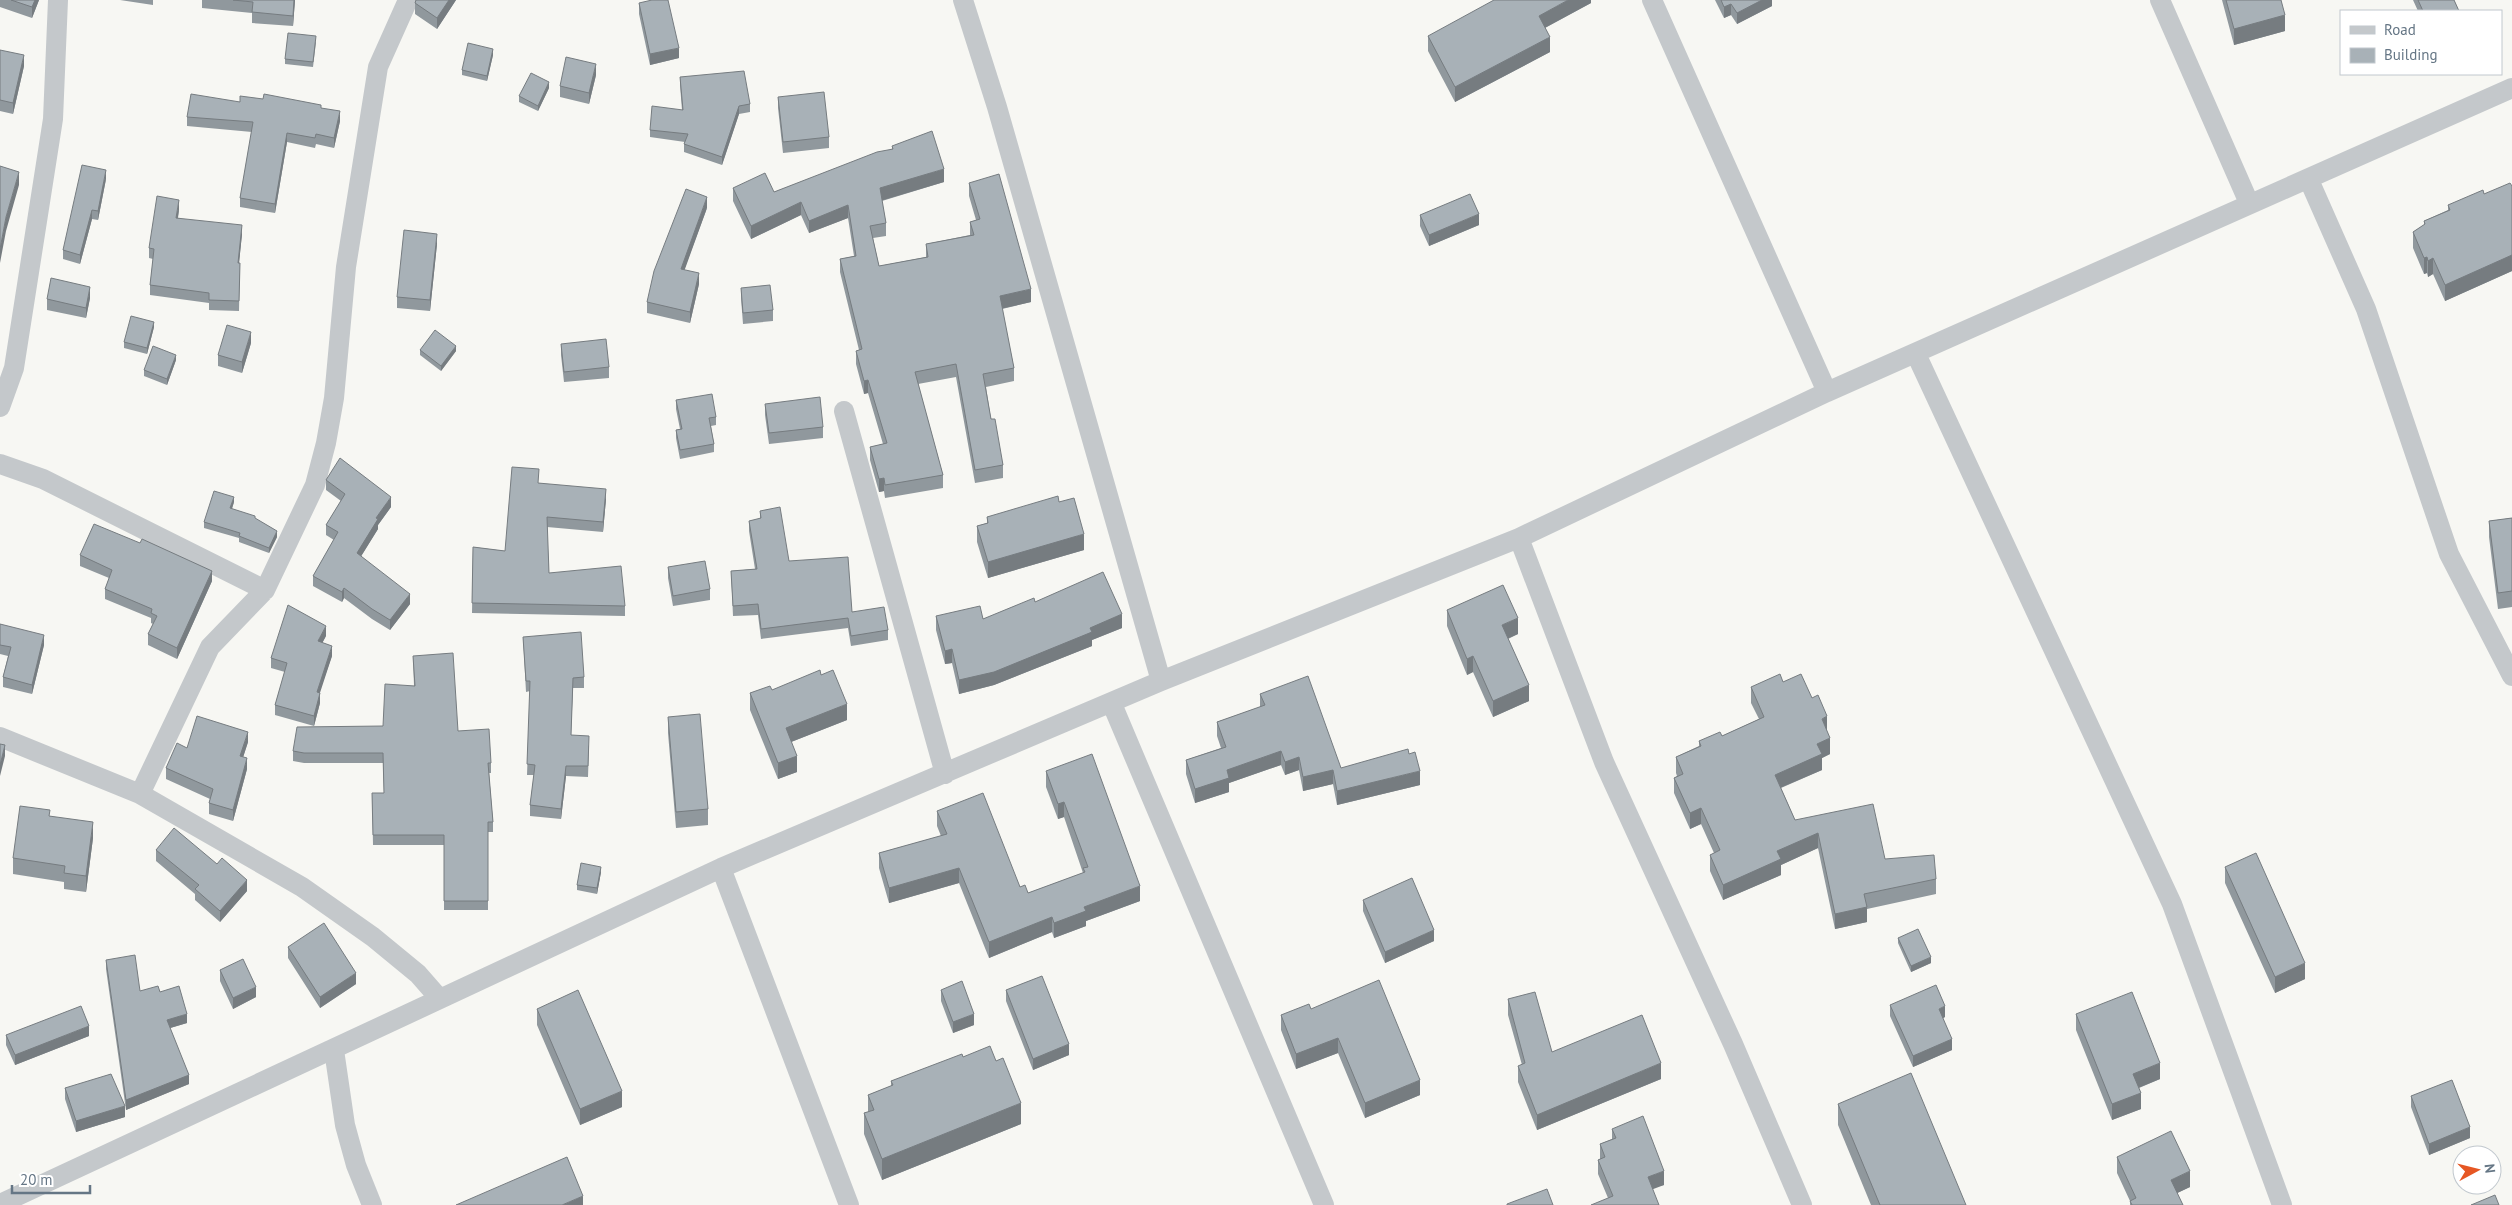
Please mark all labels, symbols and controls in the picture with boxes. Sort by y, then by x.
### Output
legend [2340,10,2502,75]
text: Road [2384,20,2416,39]
text: Building [2384,45,2438,64]
north arrow [2452,1145,2502,1195]
scale bar [12,1162,90,1194]
text: N [2480,1163,2499,1174]
text: 20 m [20,1170,53,1189]

